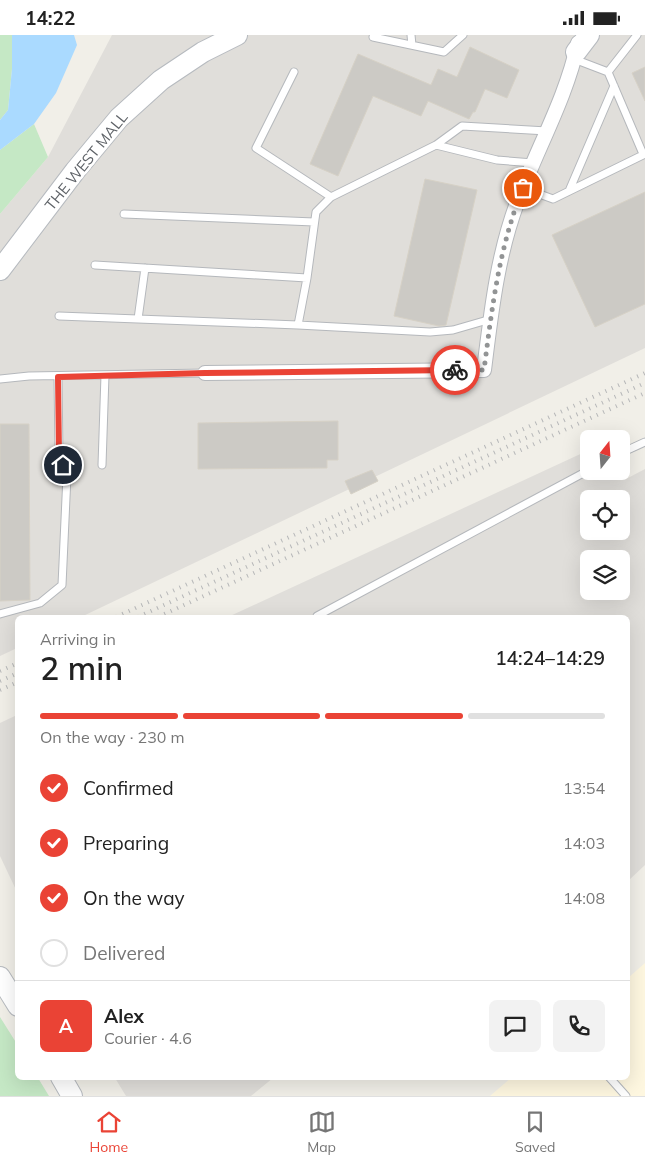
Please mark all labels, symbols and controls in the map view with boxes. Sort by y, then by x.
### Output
text: 14:22 [25,6,75,30]
street label: THE WEST MALL [41,108,131,214]
pin [502,167,544,209]
icon: bag [509,174,537,202]
courier [430,345,480,395]
icon: bike [441,356,469,384]
north arrow [580,430,630,480]
map controls [580,430,630,600]
pin [42,444,84,486]
icon: home [49,451,77,479]
button: locate [580,490,630,540]
button: layers [580,550,630,600]
text: Arriving in [40,629,116,649]
text: 14:24–14:29 [495,646,605,670]
text: 2 min [40,648,123,688]
text: On the way · 230 m [40,727,185,747]
icon: check [40,774,68,802]
text: Confirmed [83,776,174,800]
text: 13:54 [563,778,605,798]
icon: check [40,829,68,857]
text: Preparing [83,831,169,855]
text: 14:03 [563,833,605,853]
icon: check [40,884,68,912]
text: On the way [83,886,185,910]
text: 14:08 [563,888,605,908]
text: Delivered [83,941,165,965]
button: chat [489,1000,541,1052]
button: phone [553,1000,605,1052]
text: Alex [104,1004,144,1028]
text: A [59,1014,73,1038]
text: Courier · 4.6 [104,1028,192,1048]
tab: Home [90,1108,128,1156]
tab: Map [307,1108,336,1156]
tab: Saved [515,1108,555,1156]

